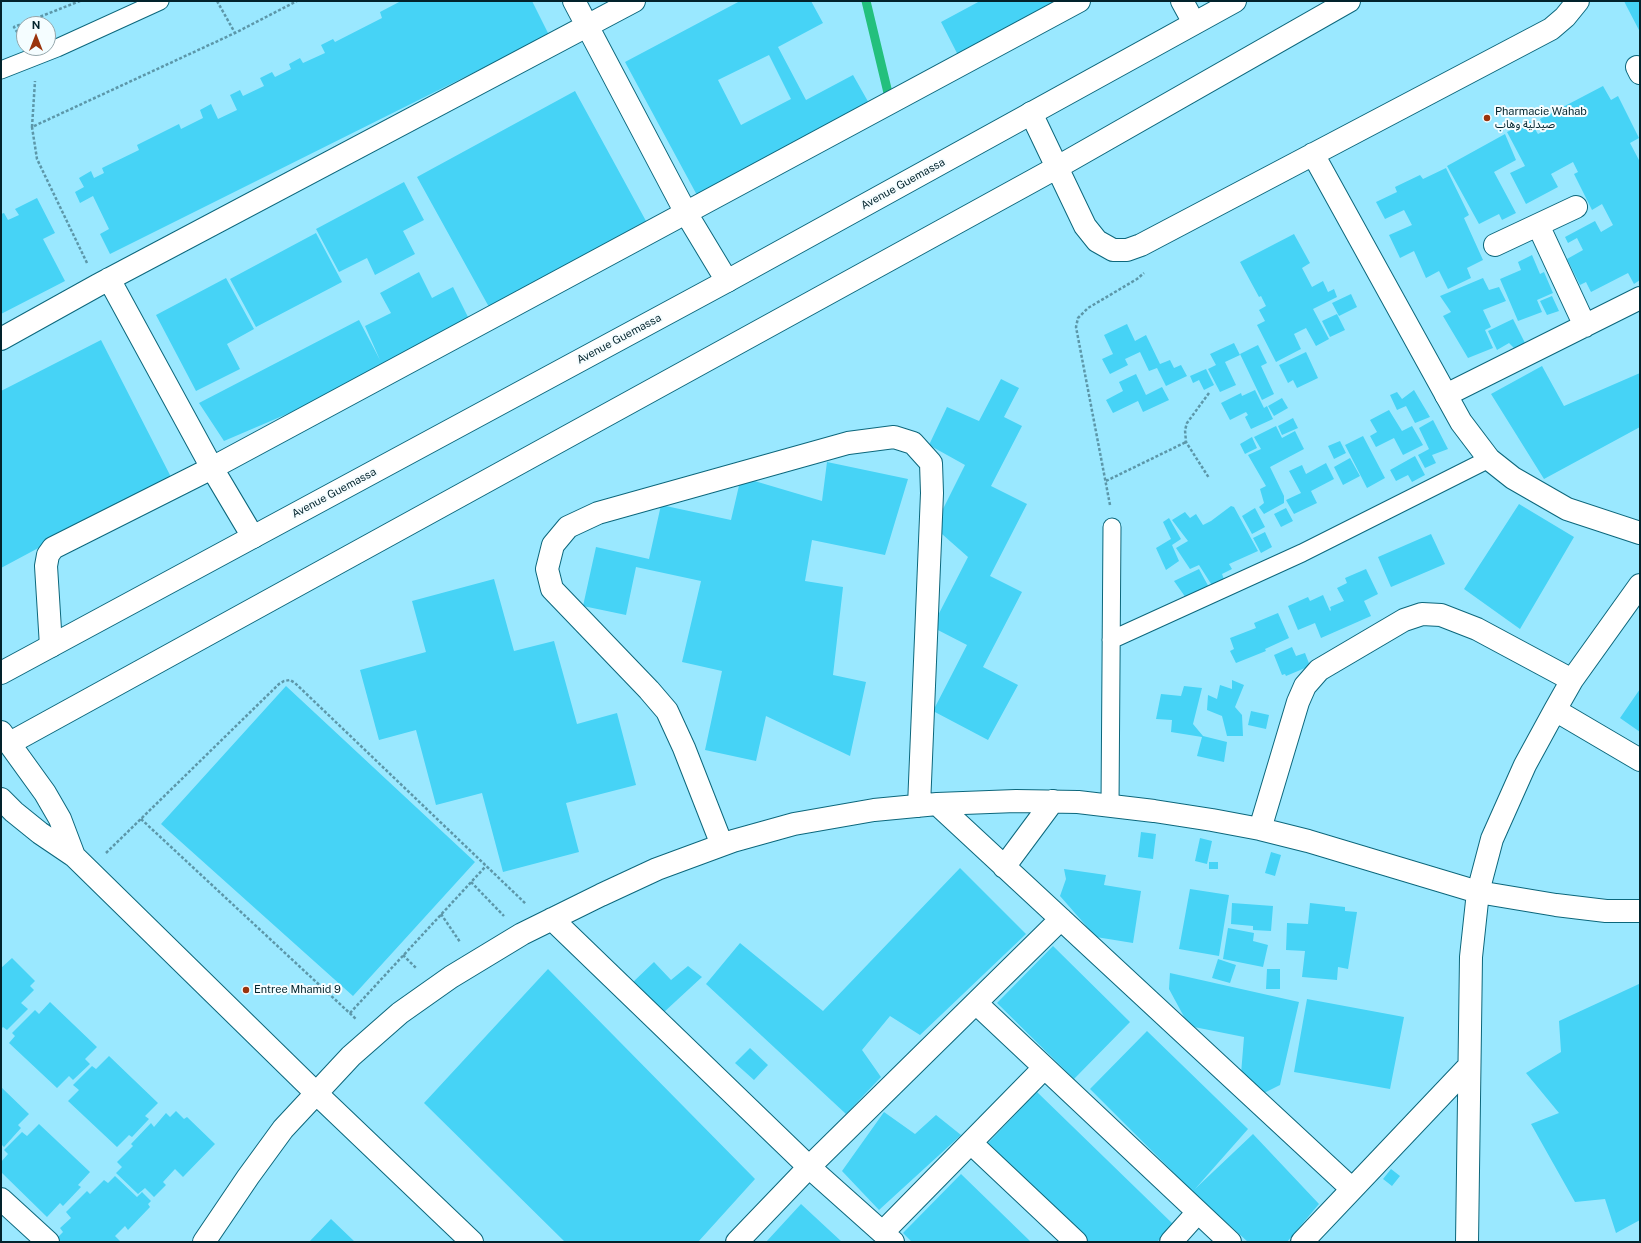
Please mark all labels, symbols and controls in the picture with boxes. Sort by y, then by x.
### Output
north arrow [16,16,56,56]
text: N [32,19,40,31]
place label: Pharmacie Wahab صيدلية وهاب [1495,105,1587,131]
marker: Pharmacie Wahab صيدلية وهاب [1482,113,1492,123]
street label: Avenue Guemassa [859,155,947,213]
street label: Avenue Guemassa [574,311,664,367]
street label: Avenue Guemassa [289,465,379,521]
place label: Entree Mhamid 9 [254,983,341,997]
marker: Entree Mhamid 9 [241,985,251,995]

